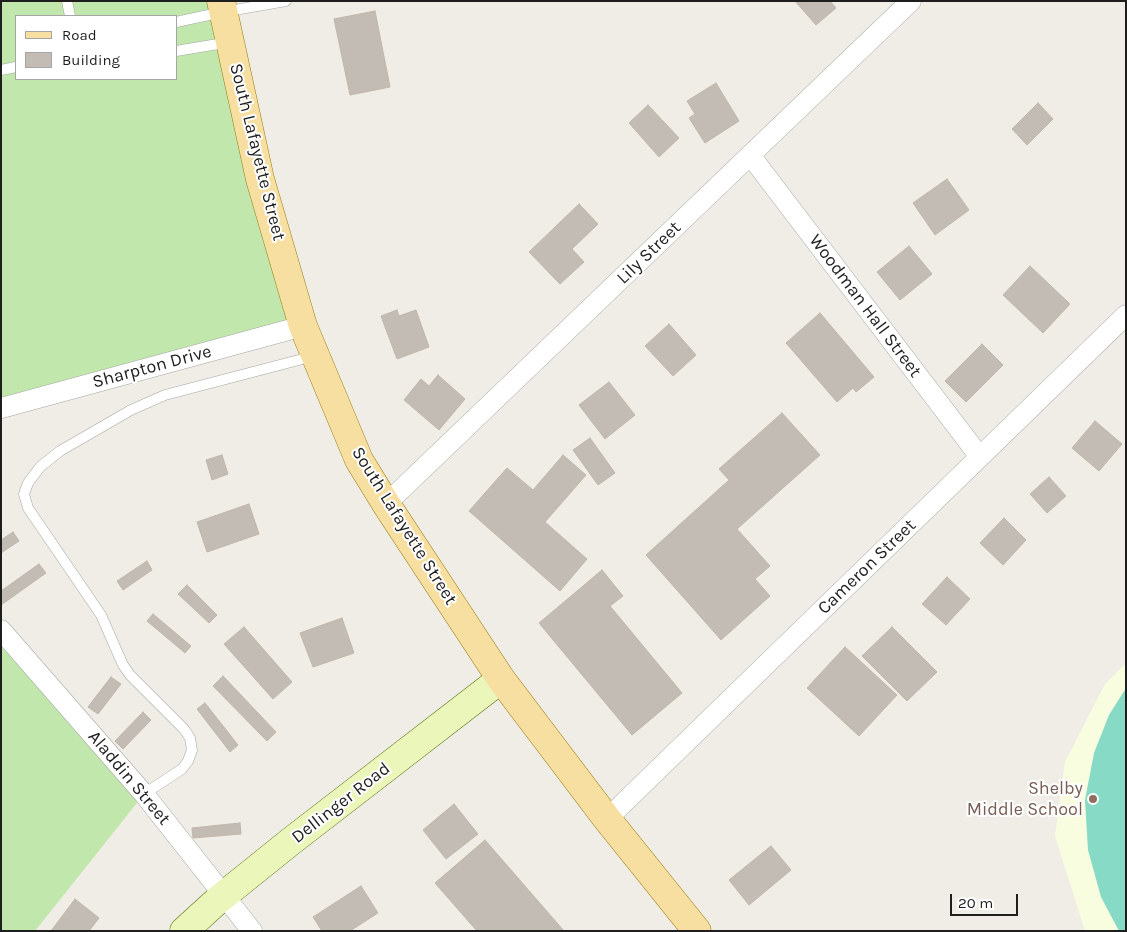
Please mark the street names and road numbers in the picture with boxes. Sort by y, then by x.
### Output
street label: South Lafayette Street [225,61,289,243]
street label: Lily Street [612,217,686,289]
street label: Woodman Hall Street [804,230,926,382]
street label: Sharpton Drive [90,341,214,393]
street label: South Lafayette Street [347,443,461,609]
street label: Cameron Street [813,515,921,619]
street label: Aladdin Street [83,726,175,830]
street label: Dellinger Road [287,758,395,848]

